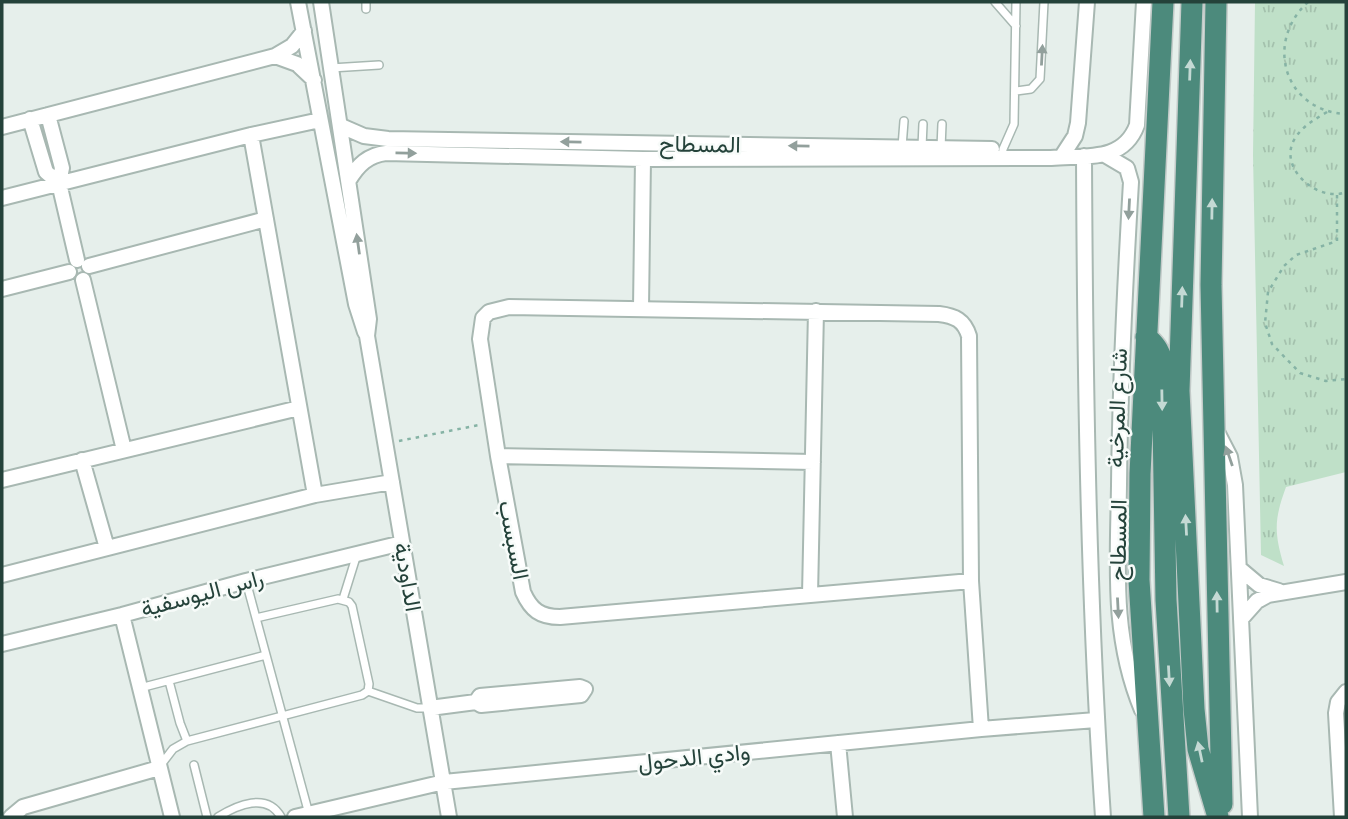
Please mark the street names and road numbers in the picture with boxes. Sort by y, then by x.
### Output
street label: المسطاح [659,130,741,161]
street label: شارع المرخية [1102,348,1135,468]
street label: السبسب [493,498,534,582]
street label: المسطاح [1104,499,1135,581]
street label: الداودية [388,540,427,614]
street label: راس اليوسفية [138,564,267,624]
street label: وادي الدحول [637,738,752,782]

